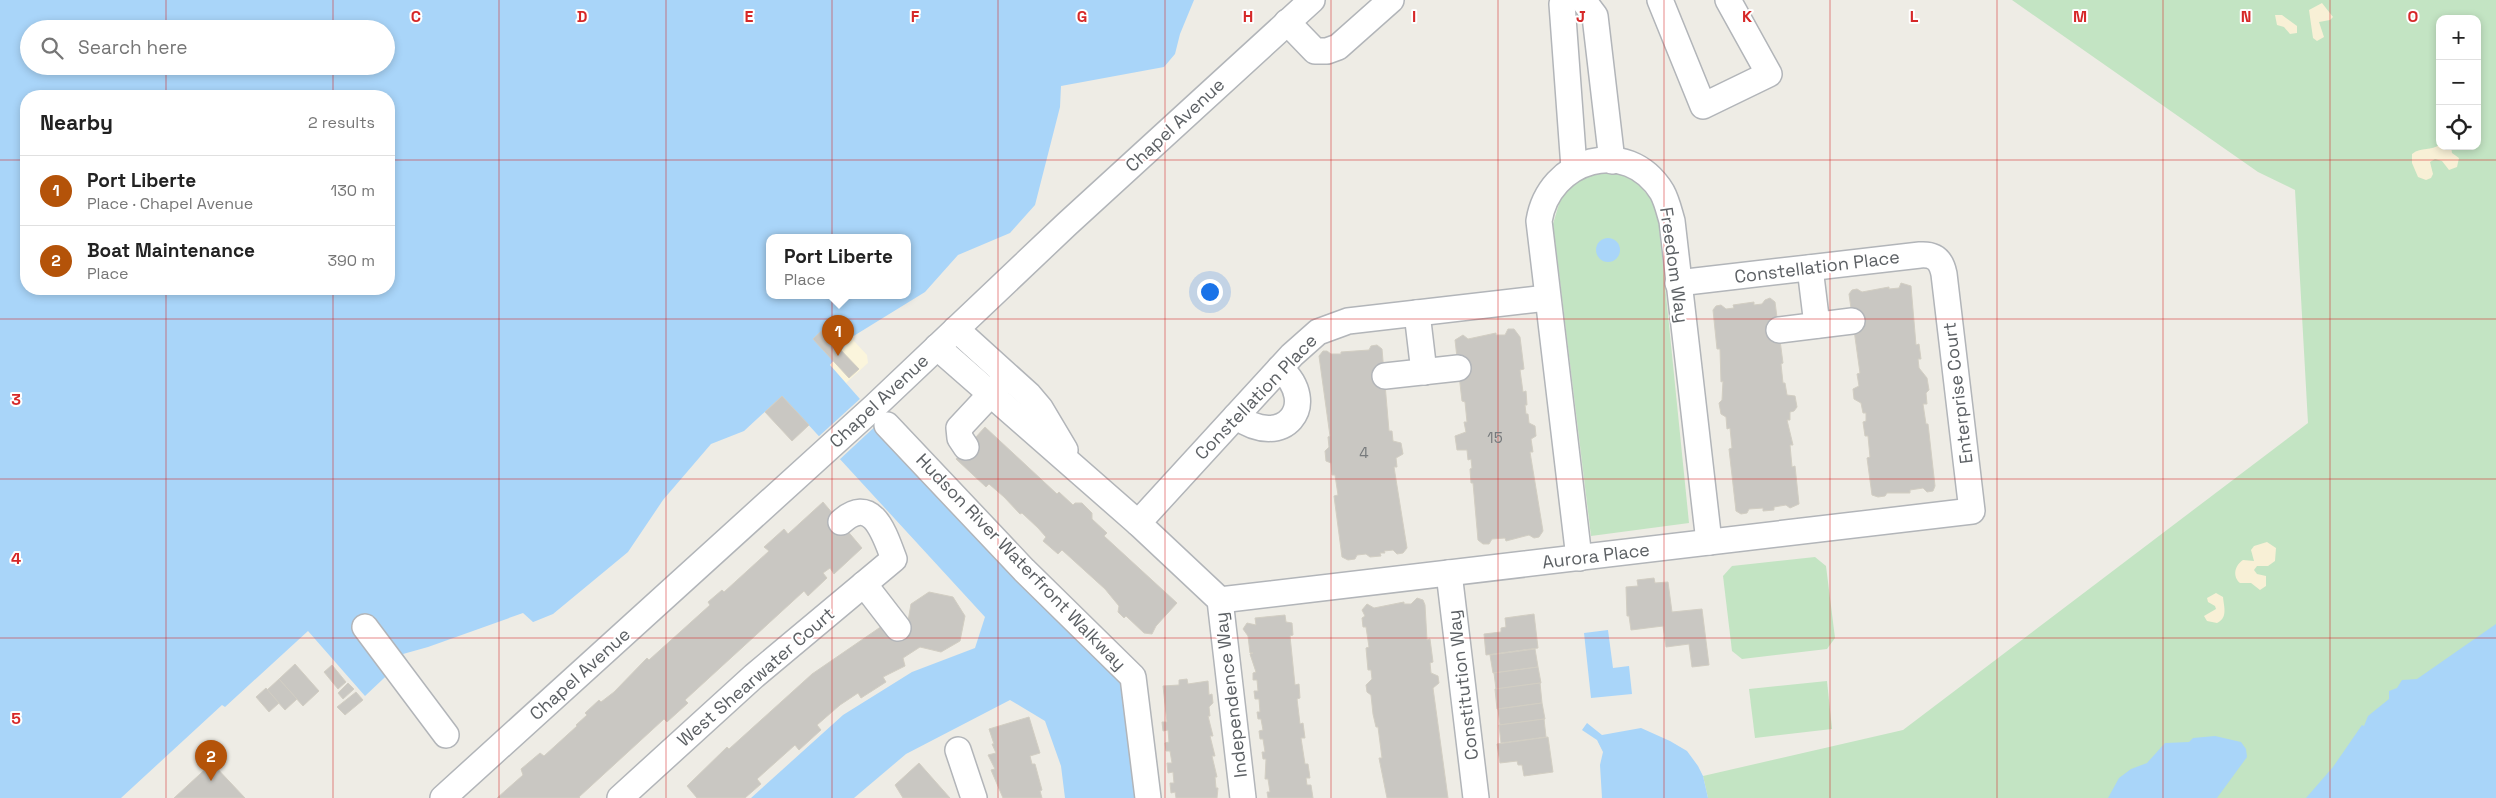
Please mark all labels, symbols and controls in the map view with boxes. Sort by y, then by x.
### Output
text: C [411,6,421,27]
text: D [577,6,587,27]
text: E [745,6,754,27]
text: F [911,6,920,27]
text: G [1077,6,1087,27]
text: H [1243,6,1253,27]
text: I [1412,6,1416,27]
text: J [1576,6,1586,27]
text: K [1742,6,1752,27]
text: L [1910,6,1919,27]
text: M [2073,6,2087,27]
text: N [2241,6,2251,27]
text: O [2408,6,2419,27]
map controls [2436,15,2481,150]
button: + [2436,15,2481,60]
search box [20,20,395,75]
icon: search [38,34,66,62]
text: Search here [78,35,188,60]
button: − [2436,60,2481,105]
street label: Chapel Avenue [1120,73,1229,177]
button: locate [2436,105,2481,150]
text: Nearby [40,109,113,136]
text: 2 results [308,112,375,133]
text: Port Liberte [87,168,196,193]
text: 1 [52,180,60,201]
text: 130 m [331,180,375,201]
text: Place · Chapel Avenue [87,193,253,214]
street label: Freedom Way [1655,205,1694,324]
popup [766,234,911,299]
text: Boat Maintenance [87,238,255,263]
text: Port Liberte [784,244,893,269]
street label: Constellation Place [1733,245,1901,288]
text: 2 [51,250,61,271]
text: 390 m [327,250,375,271]
text: Place [87,263,129,284]
text: Place [784,269,825,290]
your location [1197,279,1223,305]
pin: 1 [822,315,854,356]
street label: Enterprise Court [1937,321,1978,465]
street label: Constellation Place [1190,329,1322,465]
street label: Chapel Avenue [824,349,933,453]
text: 3 [11,389,21,410]
house number: 15 [1487,428,1503,447]
house number: 4 [1359,443,1369,462]
street label: Hudson River Waterfront Walkway [911,448,1131,675]
street label: Aurora Place [1541,537,1651,574]
text: 4 [11,548,21,569]
street label: West Shearwater Court [672,602,839,751]
street label: Constitution Way [1442,609,1483,761]
street label: Independence Way [1209,611,1252,779]
street label: Chapel Avenue [525,622,635,725]
text: 5 [11,708,21,729]
pin: 2 [195,740,227,781]

